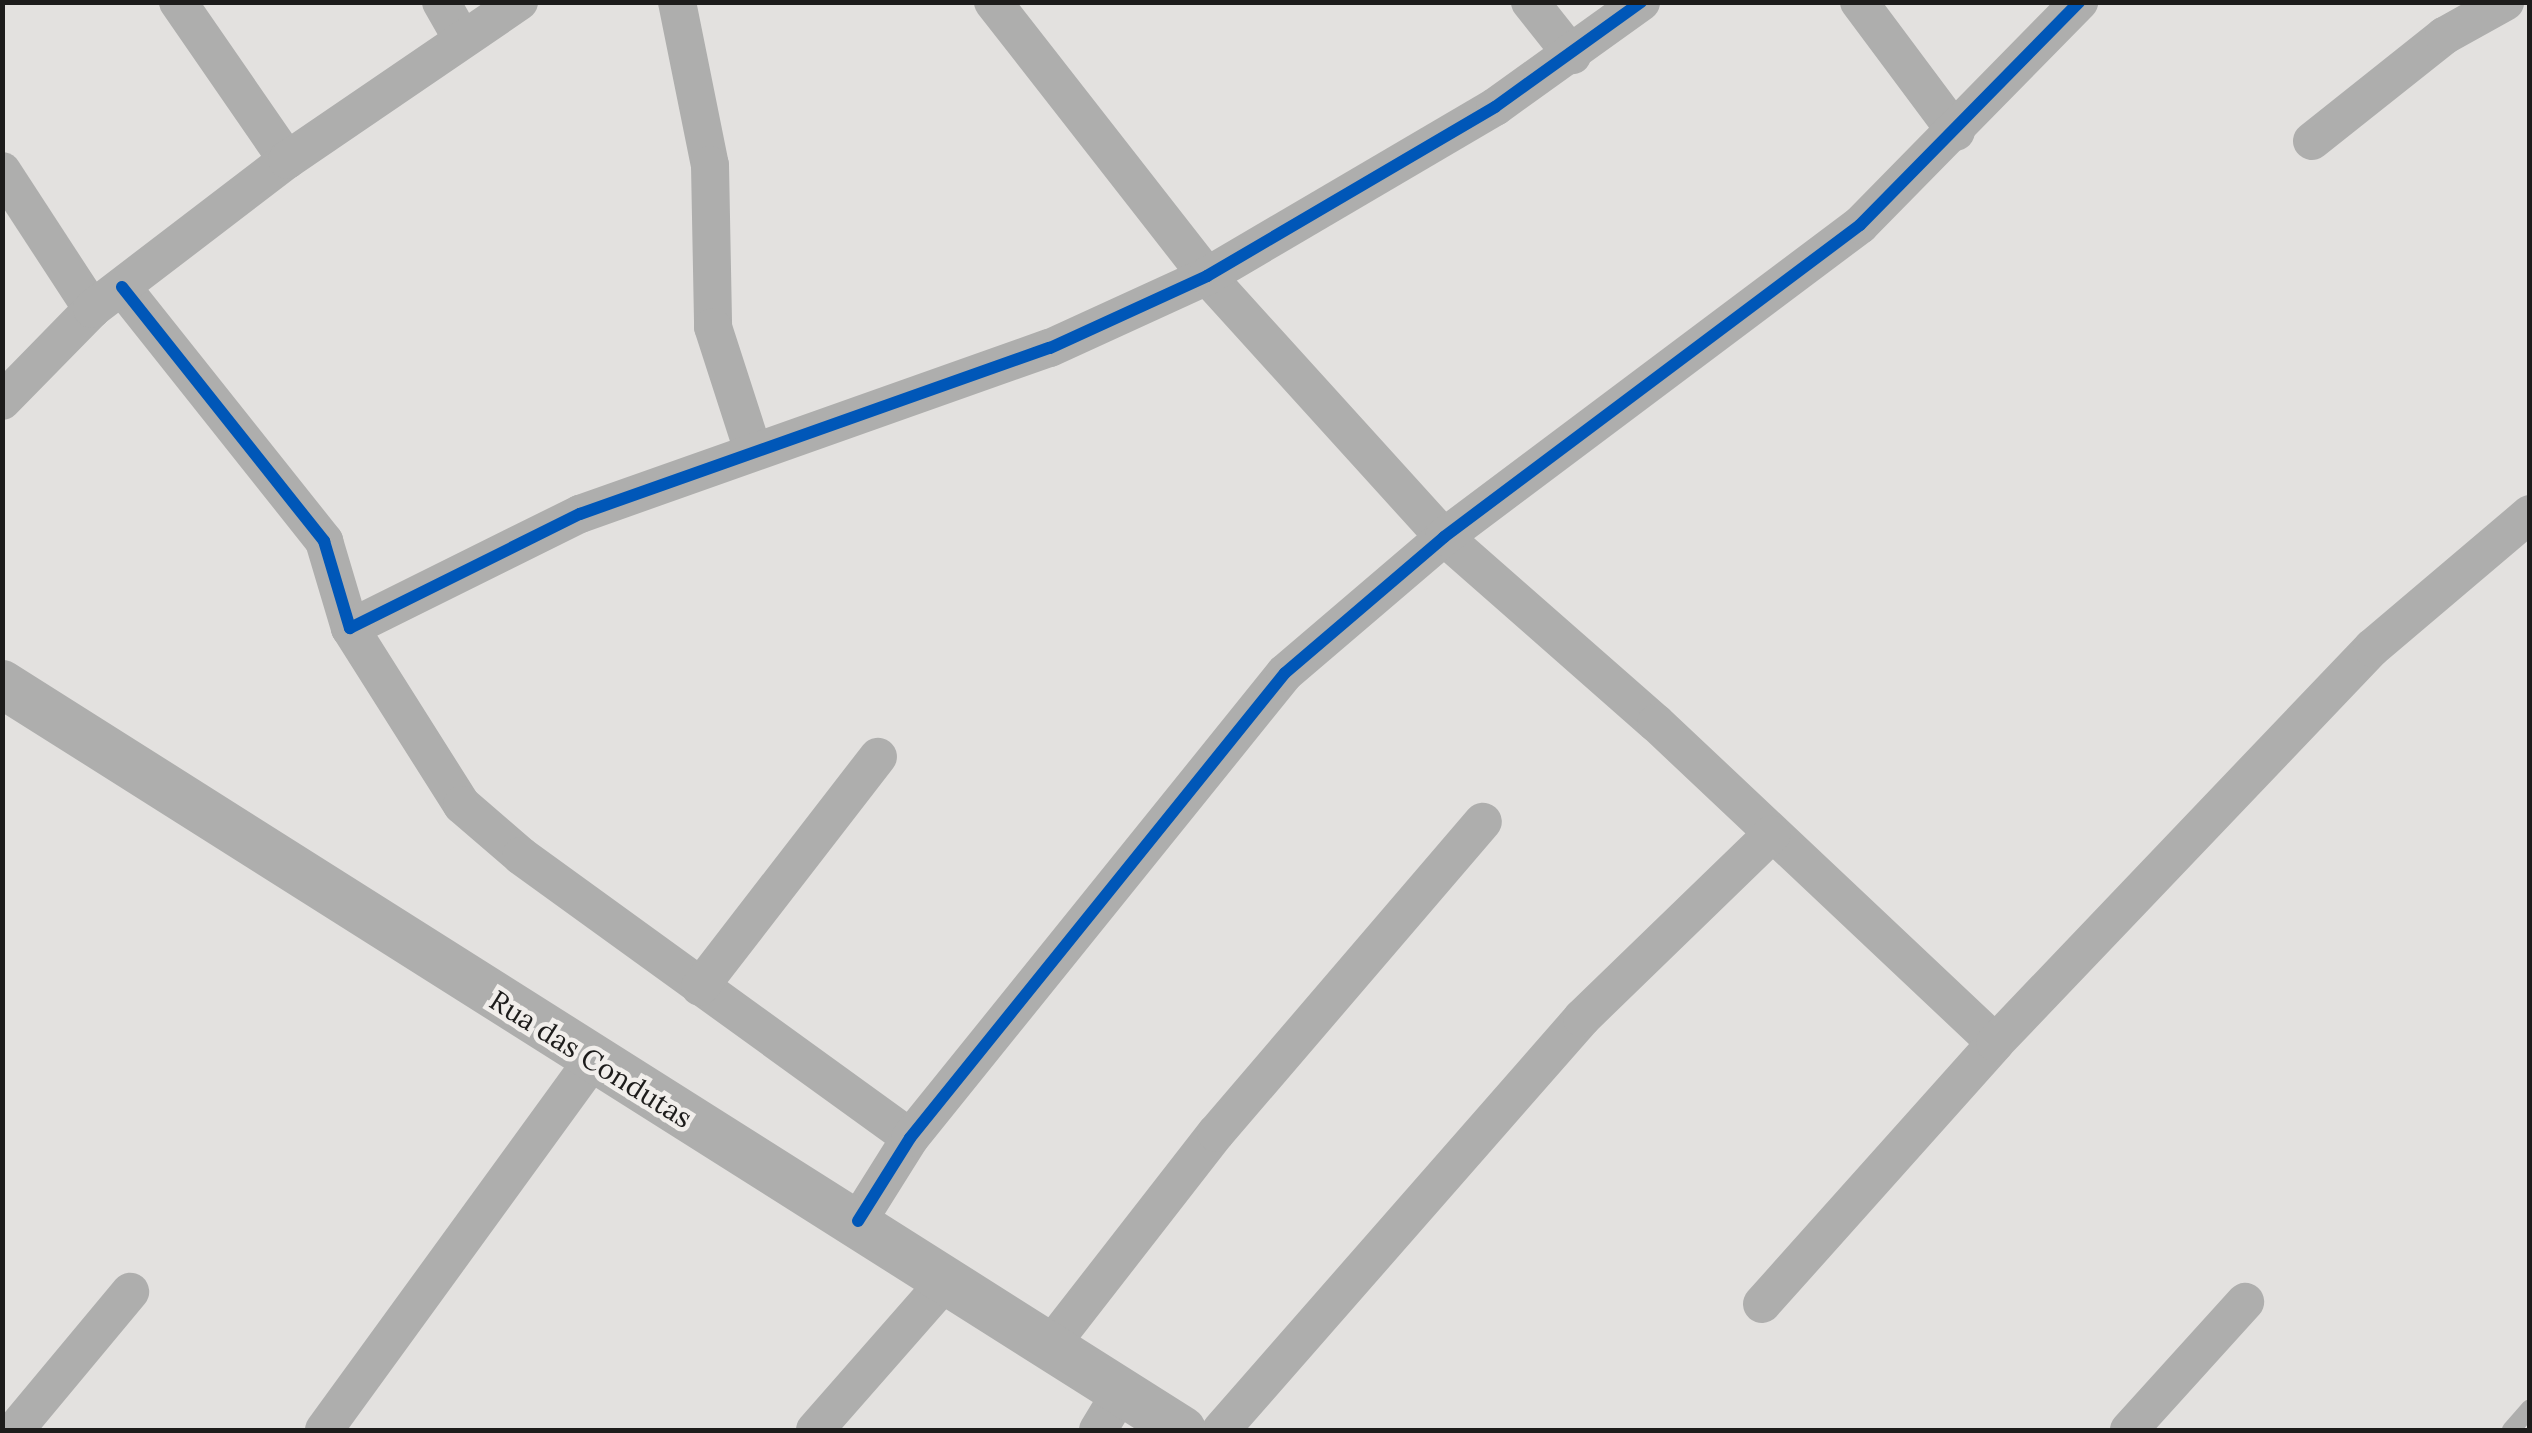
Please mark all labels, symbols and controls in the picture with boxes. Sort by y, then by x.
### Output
street label: Rua das Condutas [484,983,698,1135]

